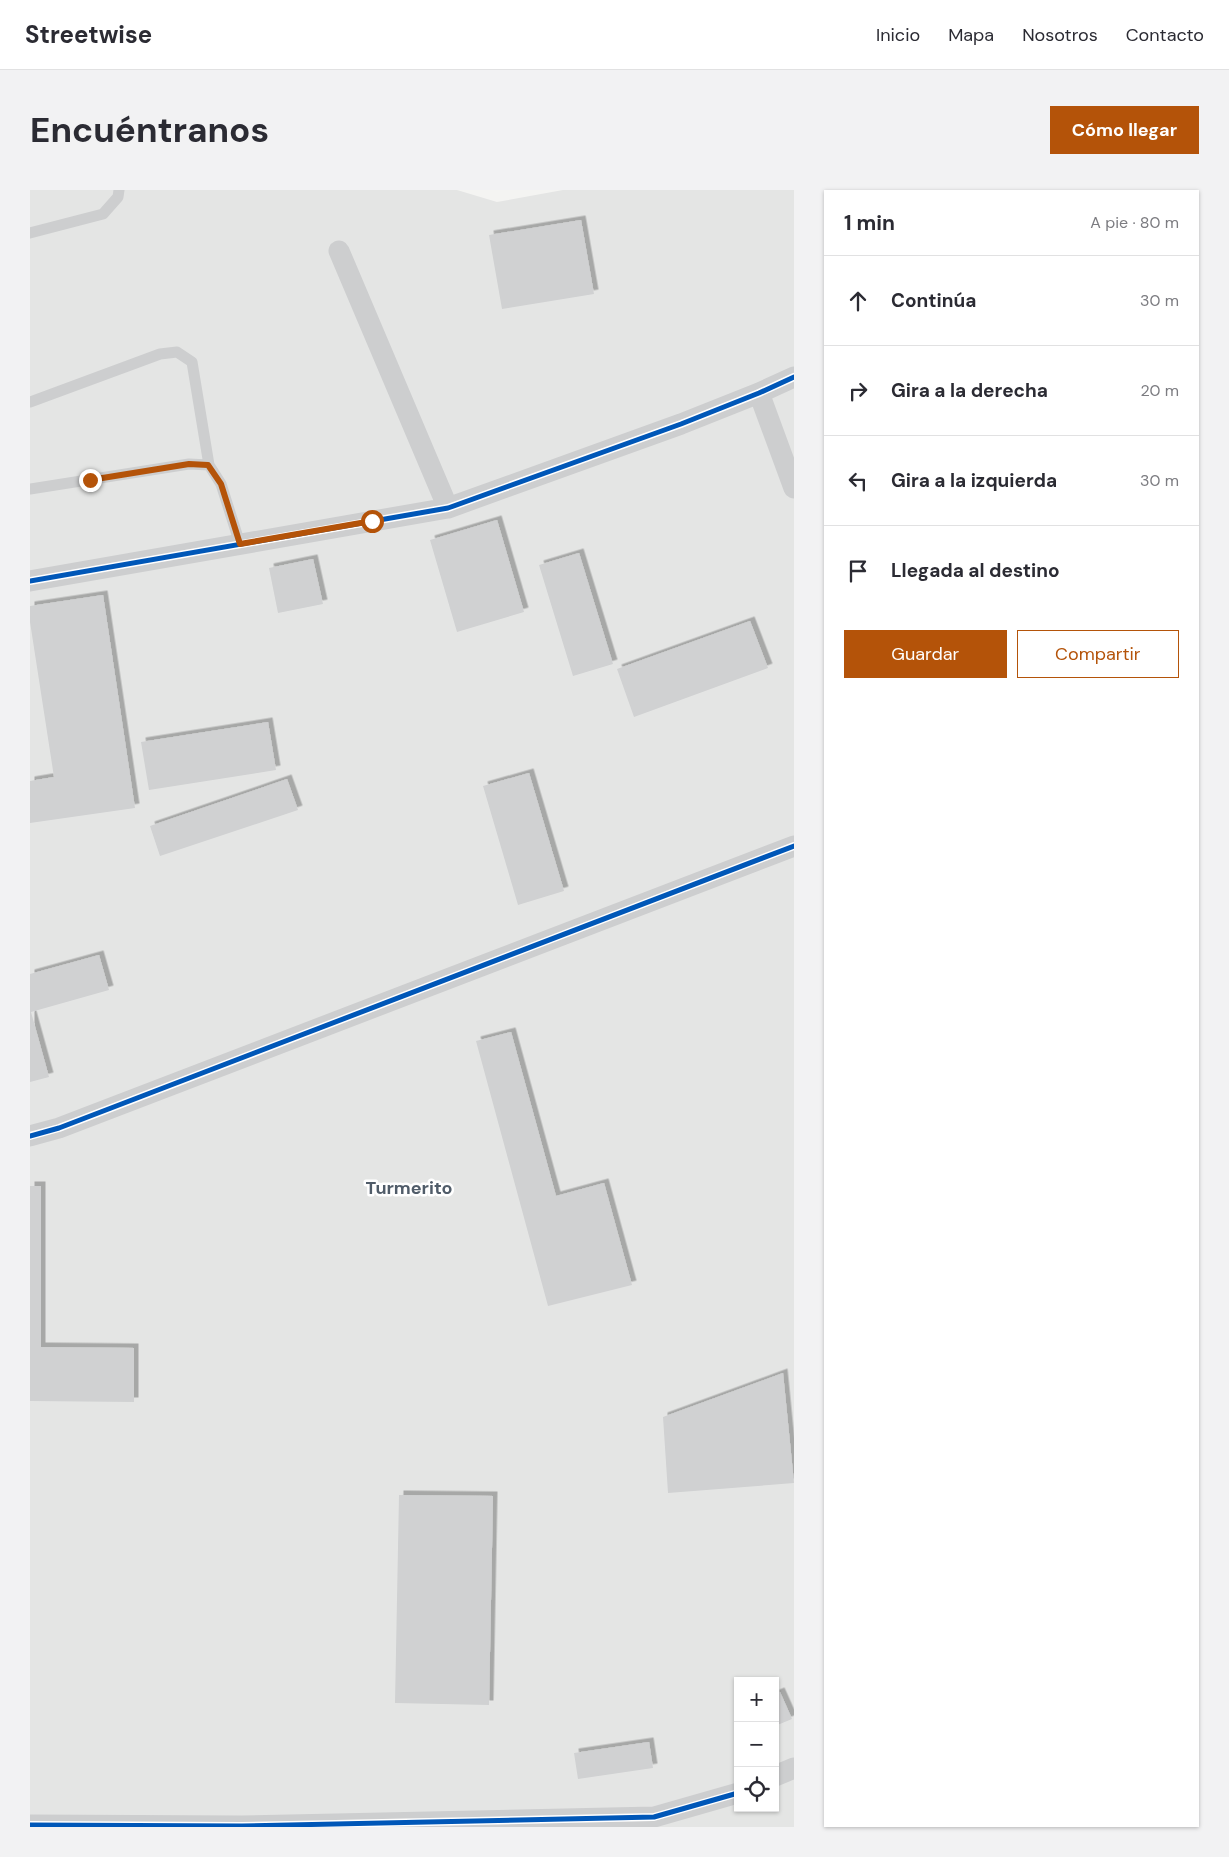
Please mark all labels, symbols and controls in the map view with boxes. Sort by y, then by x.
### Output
text: Streetwise [25,19,152,50]
text: Inicio [876,23,920,47]
text: Mapa [948,23,994,47]
text: Nosotros [1022,23,1098,47]
text: Contacto [1126,23,1204,47]
button: Cómo llegar [1050,106,1199,154]
text: Encuéntranos [30,107,269,153]
text: 1 min [844,209,895,237]
text: A pie · 80 m [1090,212,1179,233]
icon: ahead [844,287,872,315]
text: Continúa [891,288,976,313]
text: 30 m [1140,290,1179,311]
icon: right [844,377,872,405]
text: Gira a la derecha [891,378,1048,403]
text: 20 m [1140,380,1179,401]
icon: left [844,467,872,495]
text: Gira a la izquierda [891,468,1057,493]
route end [79,469,102,492]
text: 30 m [1140,470,1179,491]
route start [361,510,384,533]
icon: arrive [844,557,872,585]
text: Llegada al destino [891,558,1060,583]
button: Guardar [844,630,1007,678]
button: Compartir [1017,630,1179,678]
district label: Turmerito [366,1176,452,1200]
map controls [734,1677,779,1812]
button: + [734,1677,779,1722]
button: − [734,1722,779,1767]
button: locate [734,1767,779,1812]

